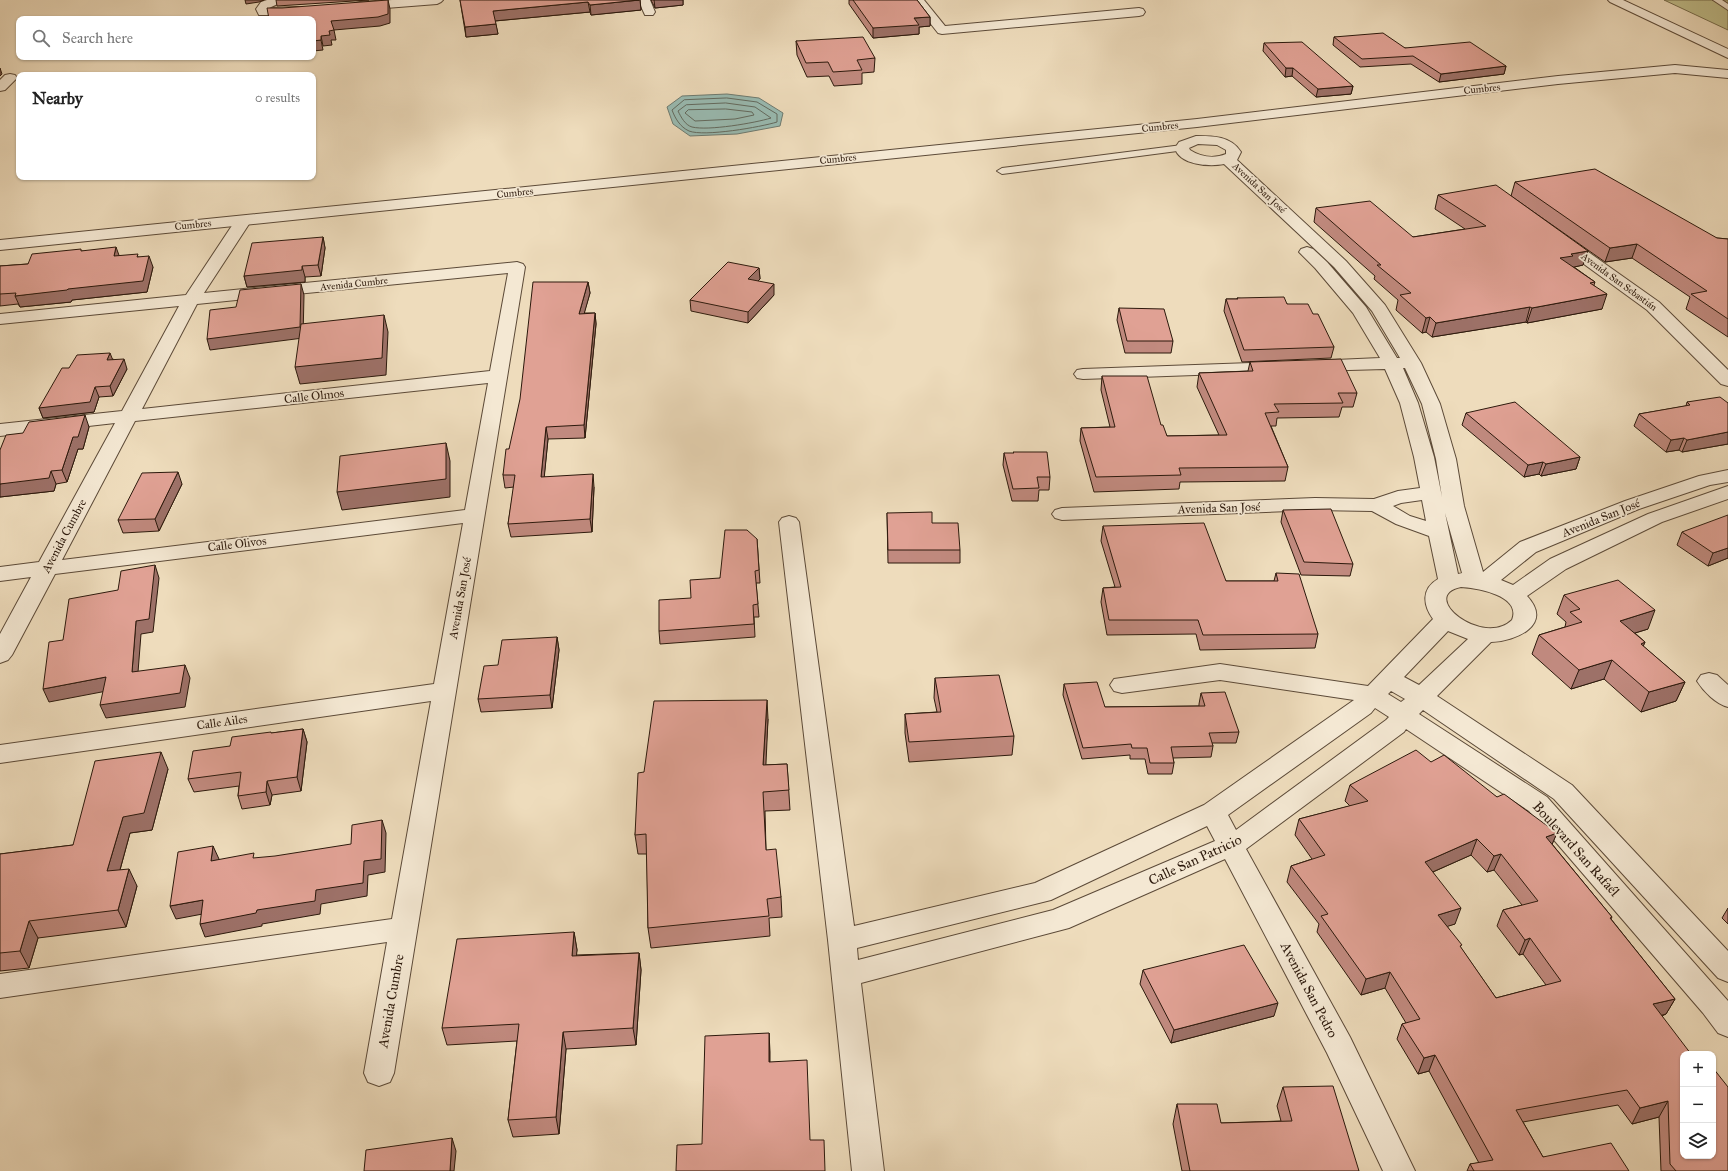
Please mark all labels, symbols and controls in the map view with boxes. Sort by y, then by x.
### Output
search box [16,16,316,60]
icon: search [30,27,52,49]
text: Search here [62,29,133,47]
street label: Cumbres [1463,81,1501,97]
text: Nearby [32,88,83,109]
text: 0 results [255,90,300,106]
street label: Cumbres [1141,119,1179,135]
street label: Cumbres [819,151,857,167]
street label: Avenida San José [1228,159,1289,217]
street label: Cumbres [496,185,534,201]
street label: Cumbres [174,217,212,233]
street label: Avenida San Sebastián [1578,250,1660,314]
street label: Avenida Cumbre [319,274,388,294]
street label: Calle Olmos [283,386,345,406]
street label: Avenida San José [1559,496,1642,541]
street label: Avenida Cumbre [38,497,89,576]
street label: Avenida San José [1176,500,1261,517]
street label: Calle Olivos [207,533,267,555]
street label: Avenida San José [446,556,475,641]
street label: Calle Ailes [196,712,248,732]
street label: Boulevard San Rafaél [1529,798,1623,900]
street label: Calle San Patricio [1146,831,1244,889]
street label: Avenida San Pedro [1276,938,1341,1041]
street label: Avenida Cumbre [374,953,408,1050]
map controls [1680,1051,1716,1159]
button: + [1680,1051,1716,1087]
button: − [1680,1087,1716,1123]
button: layers [1680,1123,1716,1159]

